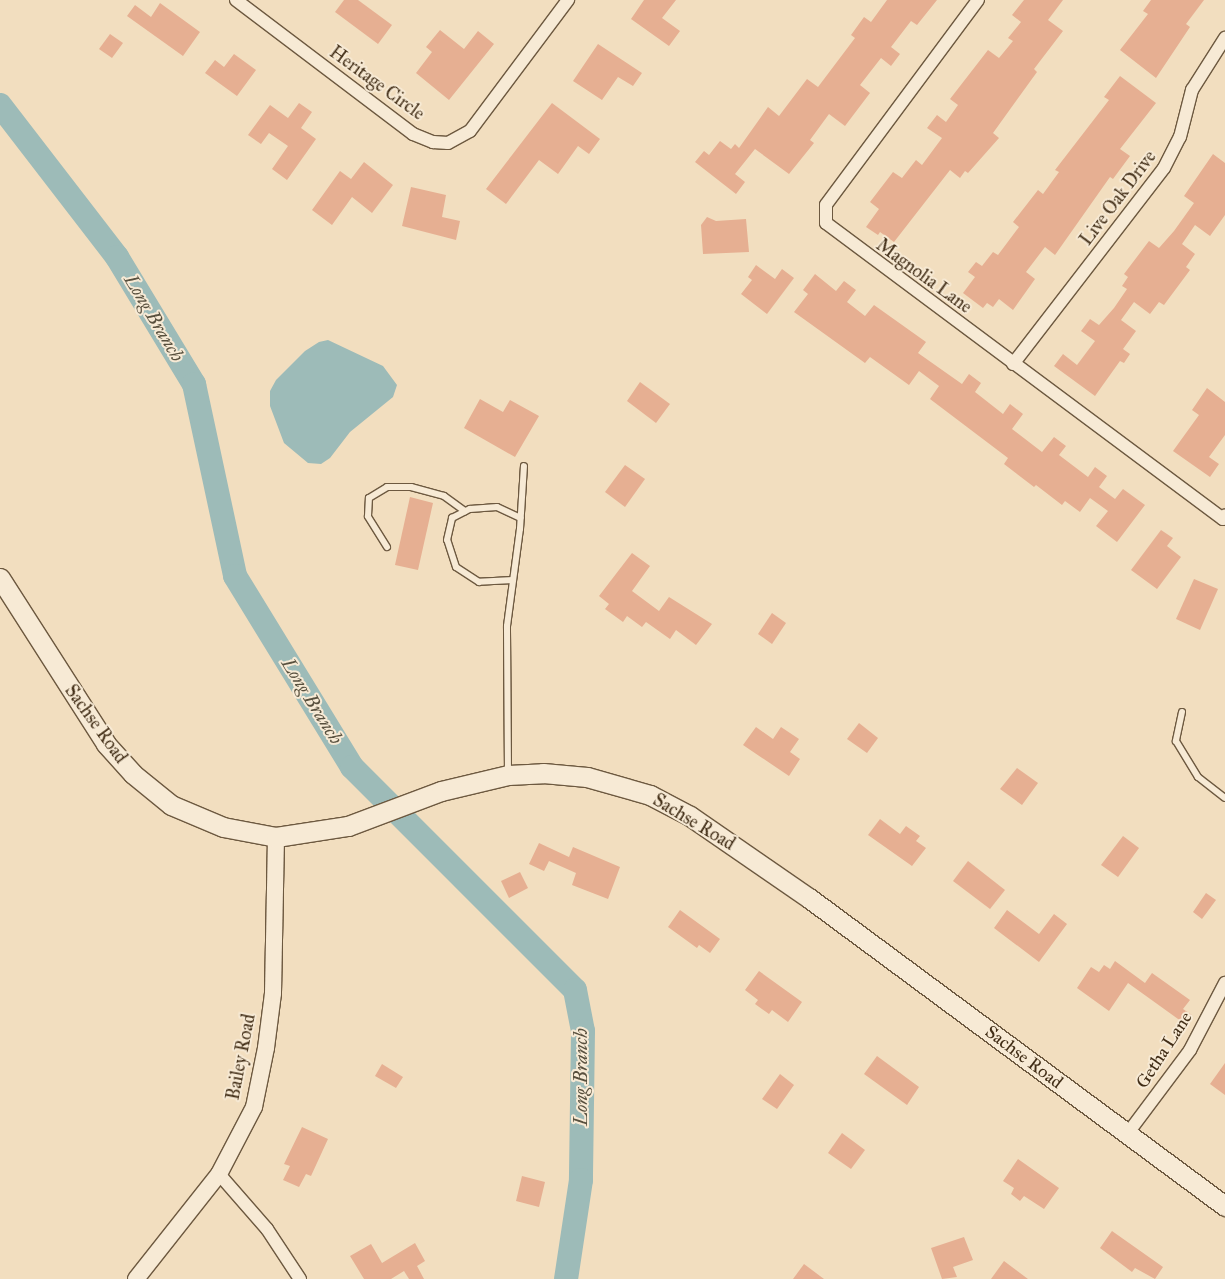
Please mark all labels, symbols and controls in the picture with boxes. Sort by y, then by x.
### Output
street label: Heritage Circle [325,41,429,125]
street label: Live Oak Drive [1075,146,1161,250]
street label: Magnolia Lane [872,234,976,318]
water label: Long Branch [119,270,189,366]
water label: Long Branch [277,654,347,748]
street label: Sachse Road [60,680,132,768]
street label: Sachse Road [649,789,739,855]
street label: Getha Lane [1131,1008,1197,1092]
street label: Bailey Road [222,1012,260,1102]
street label: Sachse Road [981,1021,1067,1093]
water label: Long Branch [570,1028,592,1126]

